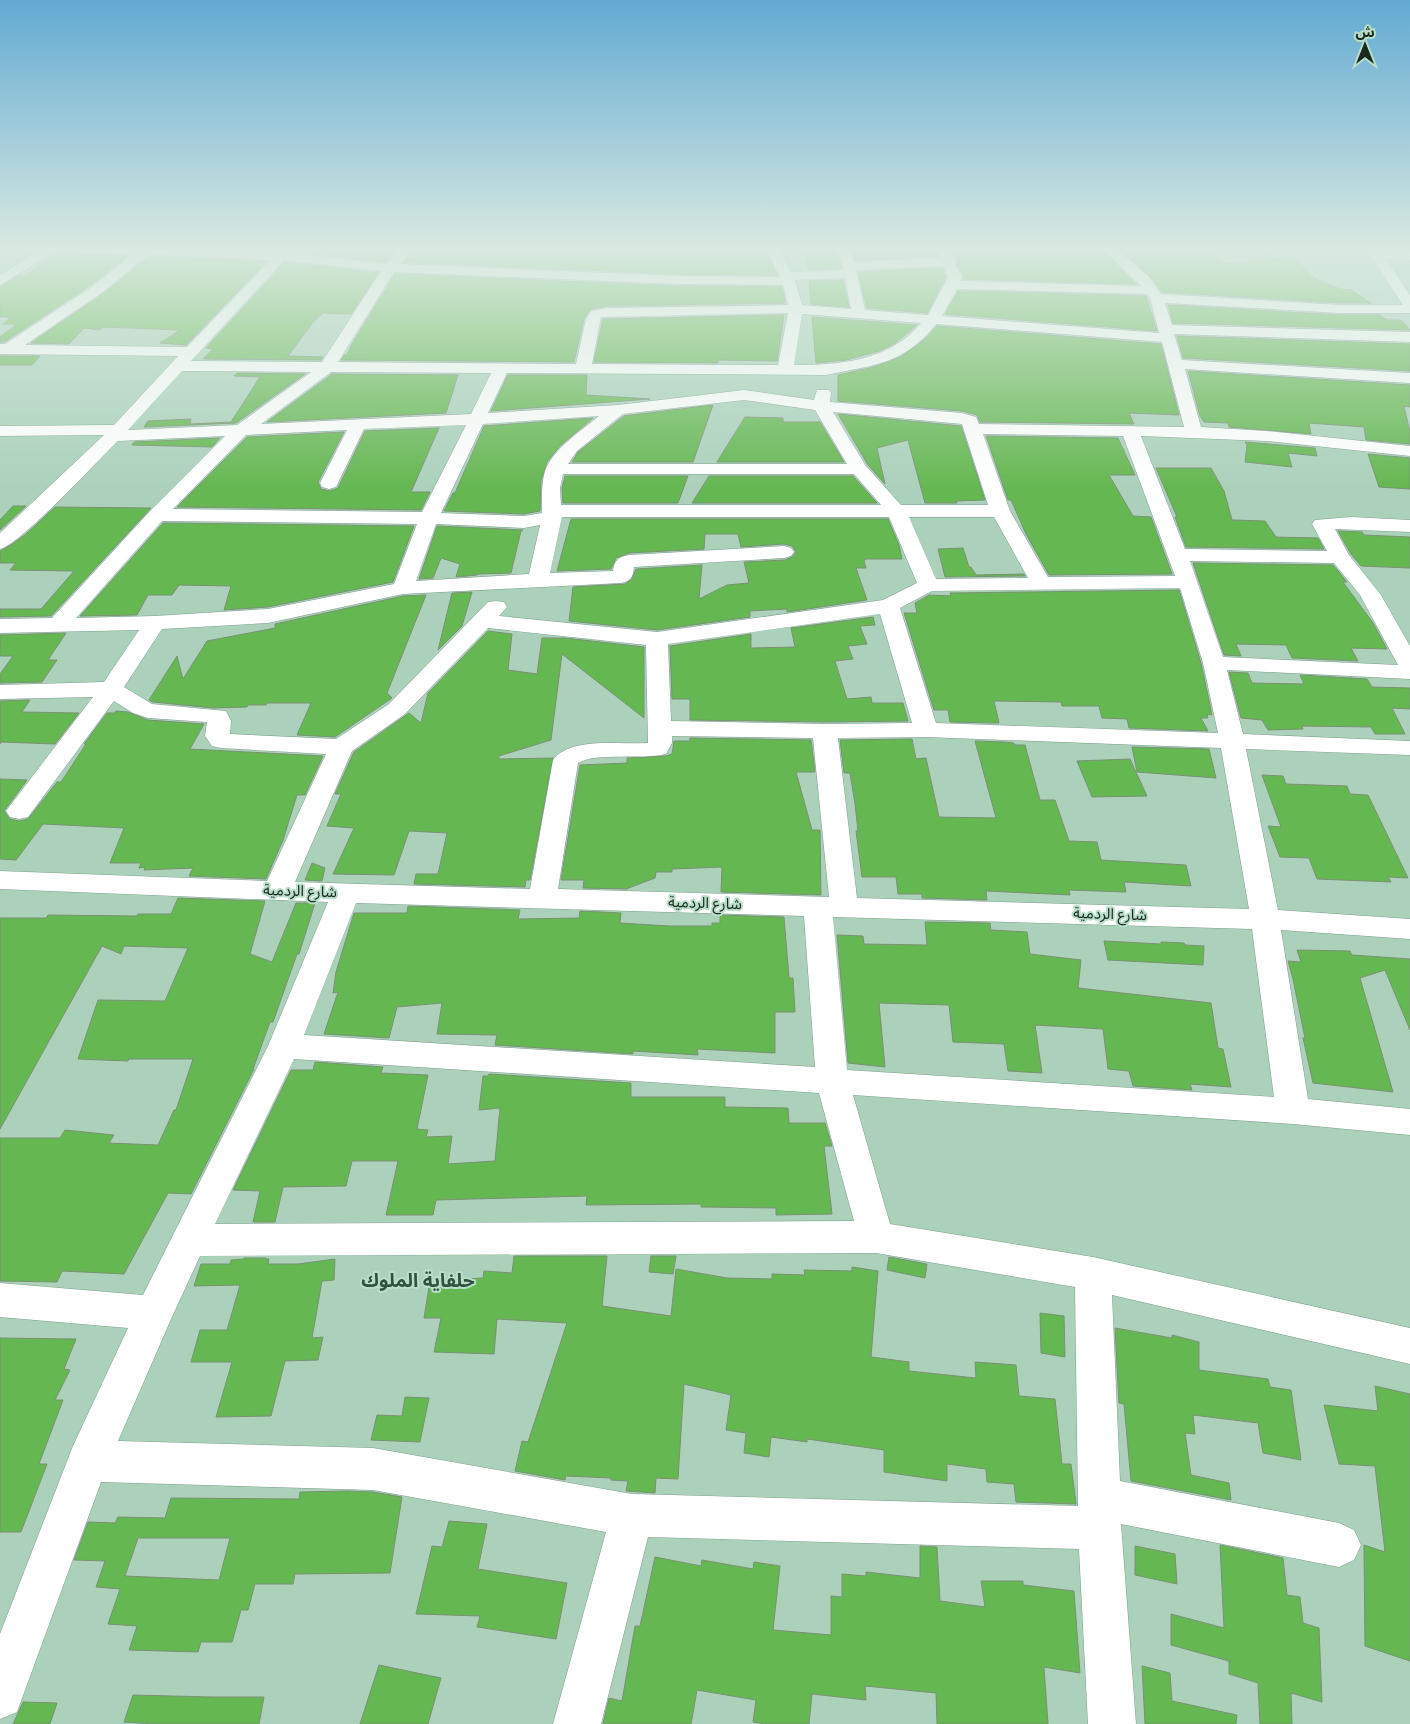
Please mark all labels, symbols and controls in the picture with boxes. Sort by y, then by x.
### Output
north arrow [1340,20,1390,70]
text: ش [1355,24,1375,41]
street label: شارع الردمية [263,881,337,904]
street label: شارع الردمية [668,893,742,916]
street label: شارع الردمية [1073,904,1147,927]
district label: حلفاية الملوك [361,1269,475,1292]

